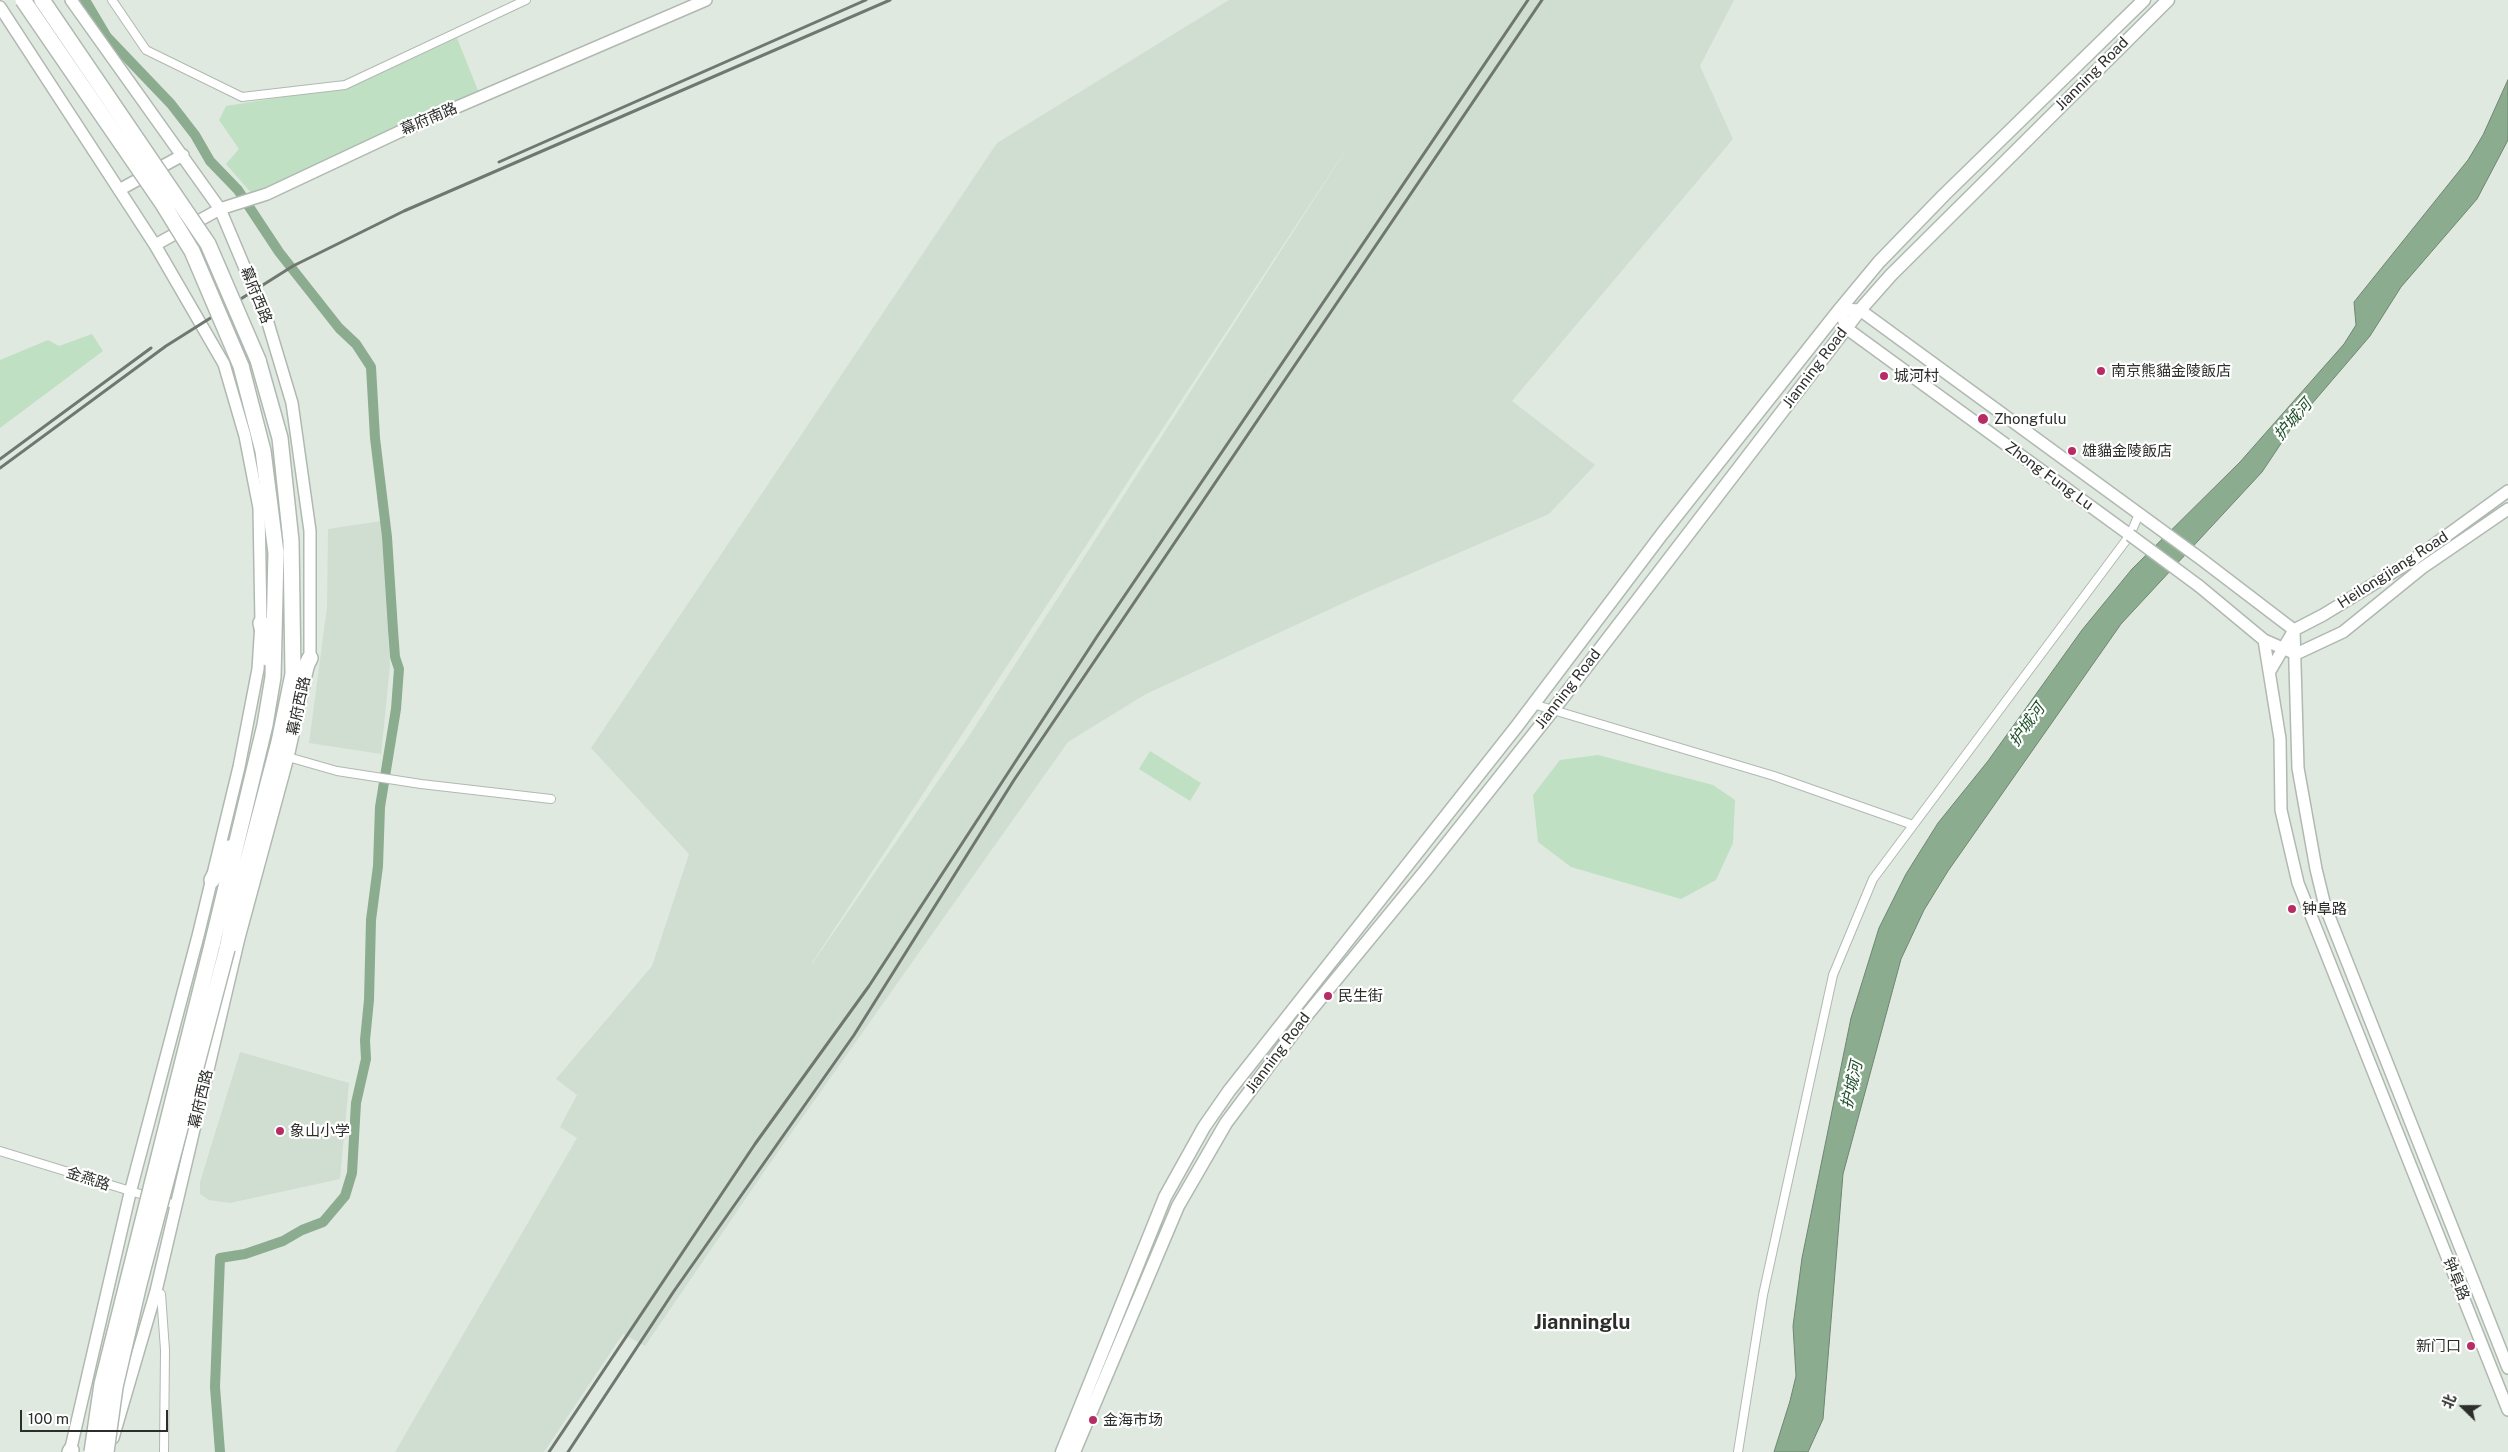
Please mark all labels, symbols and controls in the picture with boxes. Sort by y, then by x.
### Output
street label: Jianning Road [2052,34,2132,114]
street label: 幕府南路 [398,99,460,139]
street label: 幕府西路 [236,264,276,326]
street label: Jianning Road [1779,324,1851,412]
place label: 南京熊貓金陵飯店 [2111,362,2231,380]
marker: 南京熊貓金陵飯店 [2095,365,2107,377]
place label: 城河村 [1894,367,1939,385]
marker: 城河村 [1878,370,1890,382]
water label: 护城河 [2270,396,2316,444]
place label: Zhongfulu [1994,410,2066,428]
marker: Zhongfulu [1976,412,1990,426]
street label: Zhong Fung Lu [2001,438,2097,514]
place label: 雄貓金陵飯店 [2082,442,2172,460]
marker: 雄貓金陵飯店 [2066,445,2078,457]
street label: Heilongjiang Road [2334,528,2452,612]
street label: Jianning Road [1531,646,1605,732]
street label: 幕府西路 [284,675,314,737]
water label: 护城河 [2005,700,2049,750]
place label: 钟阜路 [2302,900,2347,918]
marker: 钟阜路 [2286,903,2298,915]
place label: 民生街 [1338,987,1383,1005]
marker: 民生街 [1322,990,1334,1002]
street label: Jianning Road [1242,1009,1314,1097]
water label: 护城河 [1837,1059,1867,1111]
street label: 幕府西路 [185,1068,217,1130]
place label: 象山小学 [290,1122,350,1140]
marker: 象山小学 [274,1125,286,1137]
street label: 金燕路 [64,1163,112,1195]
street label: 钟阜路 [2439,1255,2473,1303]
district label: Jianninglu [1534,1311,1630,1335]
place label: 新门口 [2416,1337,2461,1355]
marker: 新门口 [2465,1340,2477,1352]
north arrow [2438,1382,2488,1432]
text: 北 [2439,1392,2459,1411]
scale bar [22,1400,170,1432]
text: 100 m [28,1410,69,1427]
place label: 金海市场 [1103,1411,1163,1429]
marker: 金海市场 [1087,1414,1099,1426]

